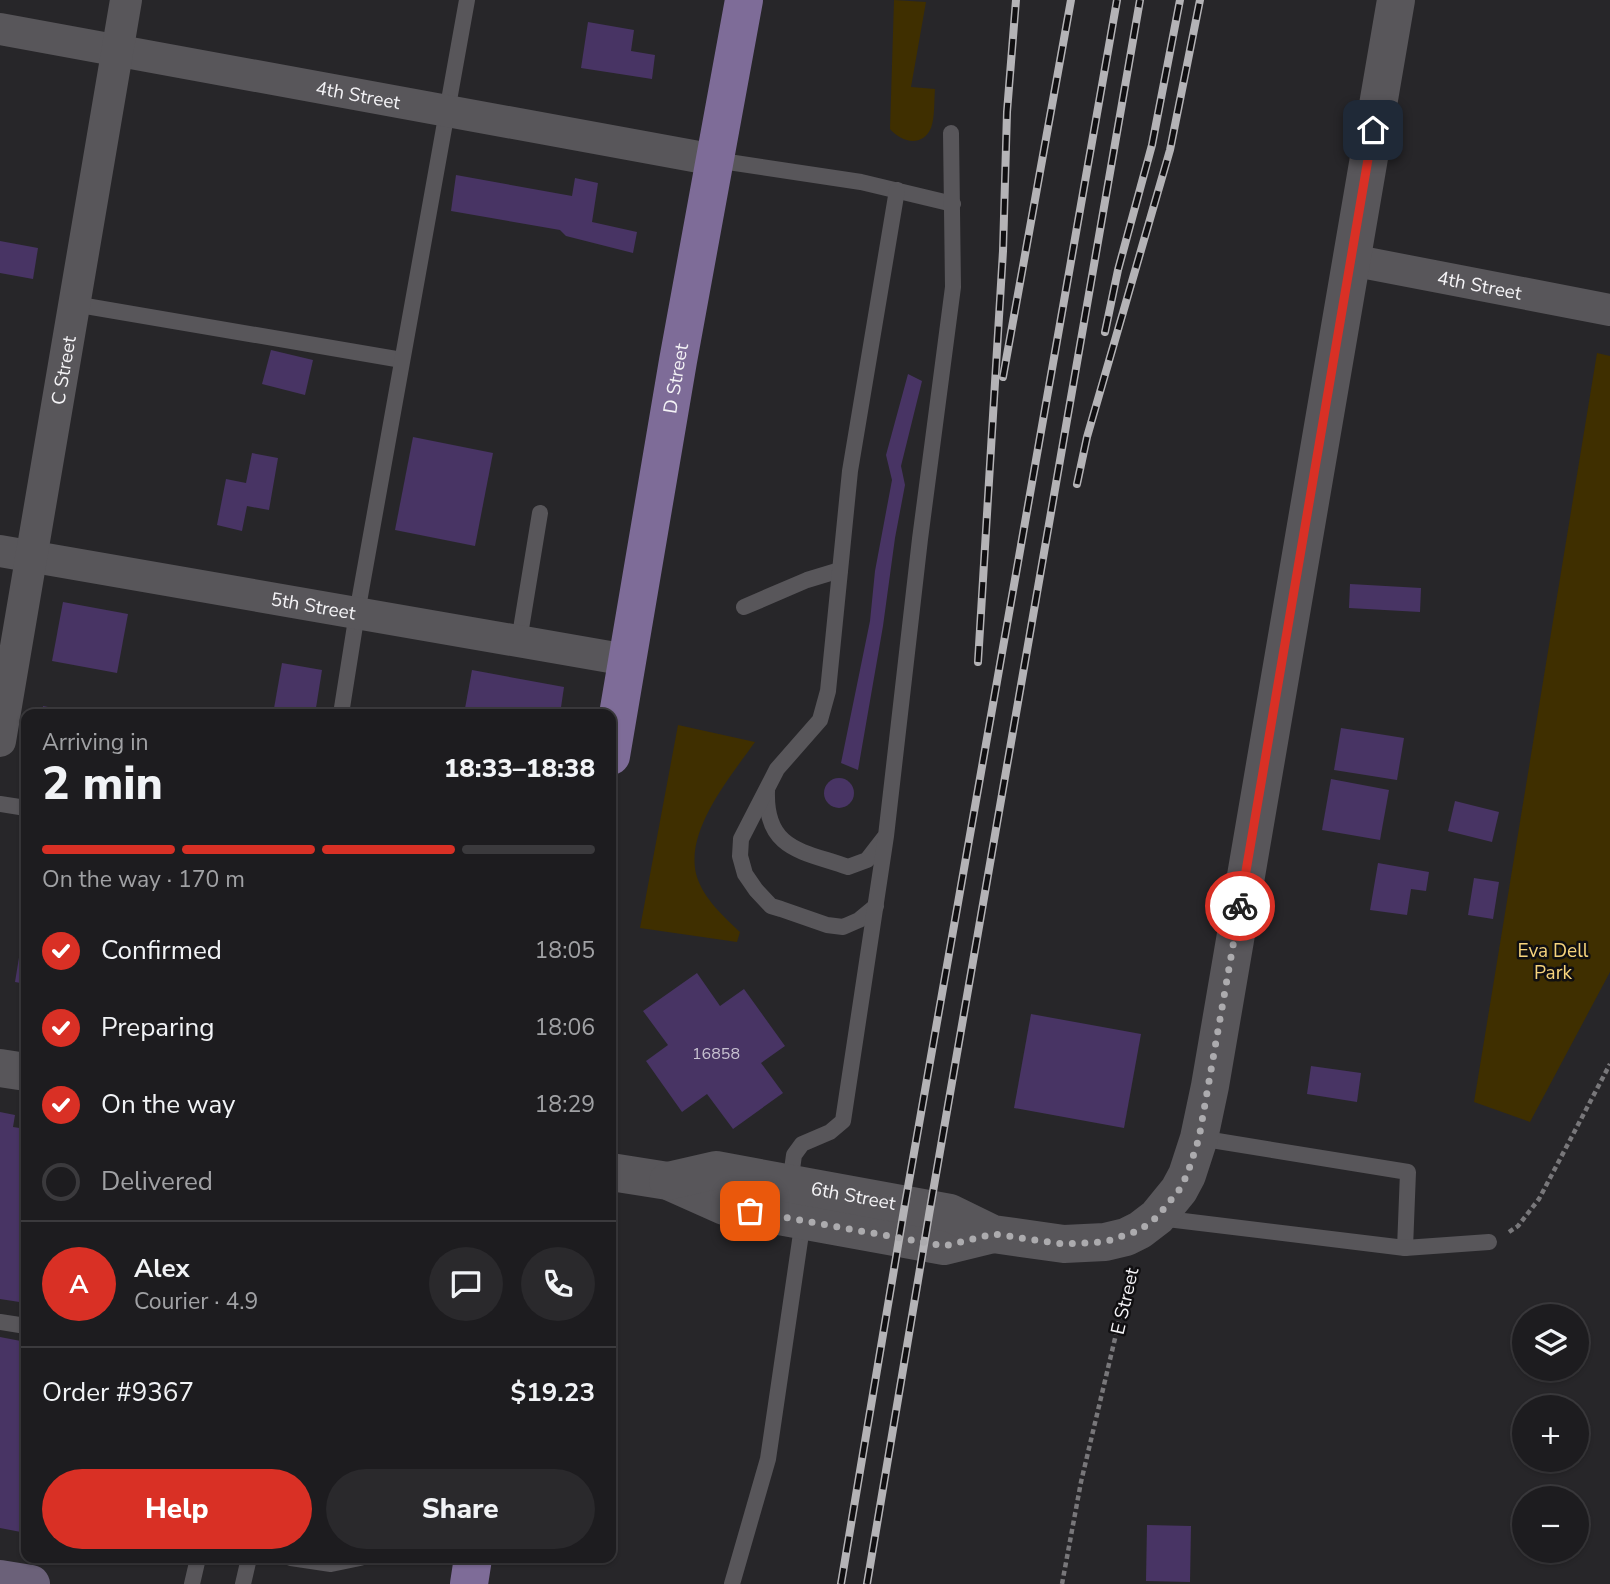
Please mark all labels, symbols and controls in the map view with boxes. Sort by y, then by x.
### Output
street label: 4th Street [313,75,403,116]
pin [1343,100,1403,160]
icon: home [1354,111,1392,149]
street label: 4th Street [1435,265,1524,307]
street label: C Street [45,334,83,407]
street label: D Street [657,341,695,416]
street label: 5th Street [269,586,358,627]
text: Arriving in [42,727,149,758]
text: 18:33–18:38 [444,751,595,786]
text: 2 min [42,752,163,815]
text: On the way · 170 m [42,864,245,895]
courier [1205,871,1275,941]
icon: bike [1221,887,1259,925]
icon: check [42,932,80,970]
text: Confirmed [101,933,222,968]
text: 18:05 [535,935,595,966]
park label: Eva Dell Park [1518,938,1589,986]
icon: check [42,1009,80,1047]
text: Preparing [101,1010,214,1045]
text: 18:06 [535,1012,595,1043]
house number: 16858 [692,1043,740,1065]
icon: check [42,1086,80,1124]
text: On the way [101,1087,235,1122]
text: 18:29 [535,1089,595,1120]
text: Delivered [101,1164,213,1199]
street label: 6th Street [809,1176,898,1217]
pin [720,1181,780,1241]
icon: bag [731,1192,769,1230]
button: chat [429,1247,503,1321]
button: phone [521,1247,595,1321]
text: Alex [134,1251,190,1286]
street label: E Street [1105,1265,1145,1337]
text: A [69,1267,89,1302]
text: Courier · 4.9 [134,1286,258,1317]
map controls [1512,1304,1589,1563]
button: layers [1512,1304,1589,1381]
text: Order #9367 [42,1375,194,1410]
text: $19.23 [511,1375,595,1410]
button: + [1512,1395,1589,1472]
button: Help [42,1469,312,1549]
button: Share [326,1469,595,1549]
button: − [1512,1486,1589,1563]

